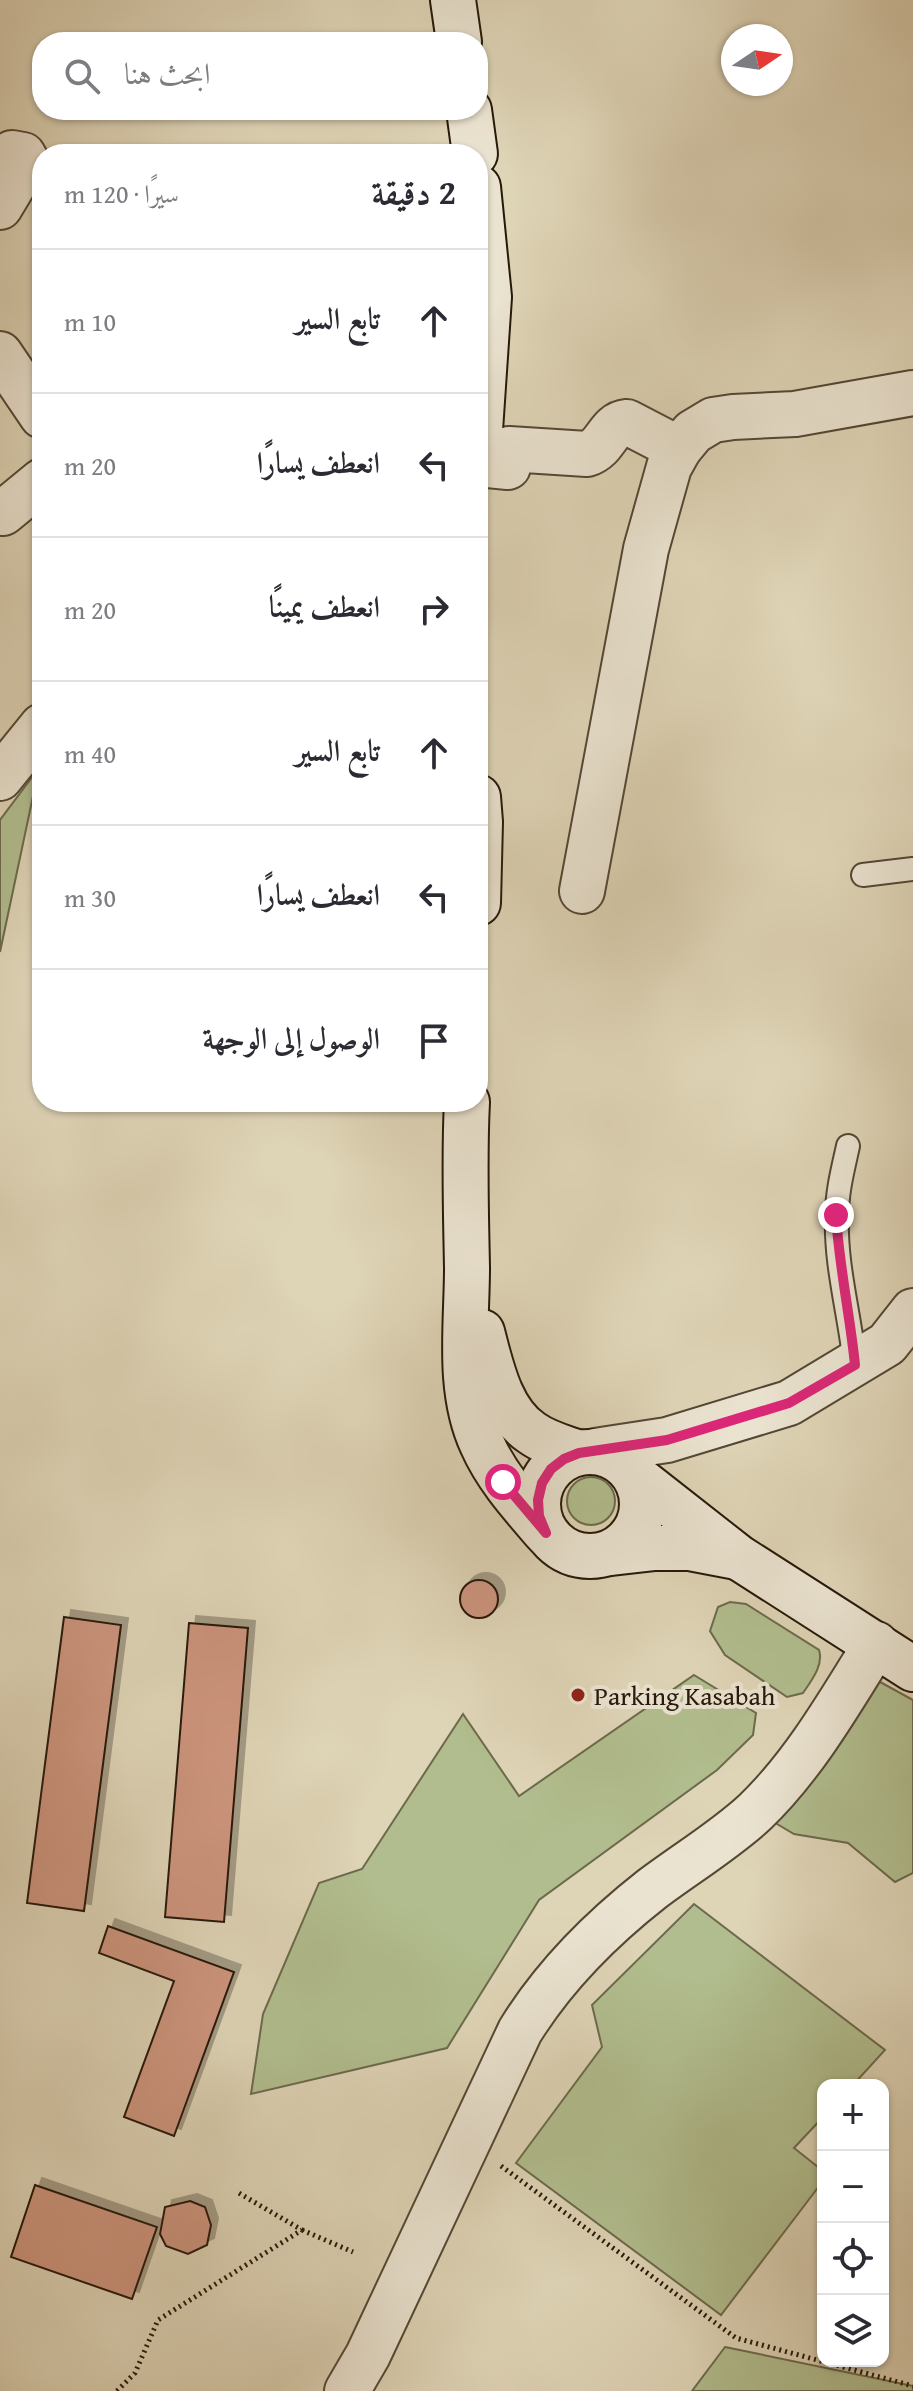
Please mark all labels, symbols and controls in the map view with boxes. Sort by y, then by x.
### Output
north arrow [721,24,793,96]
search box [32,32,488,120]
text: ابحث هنا [124,51,211,95]
icon: search [60,54,104,98]
text: 2 دقيقة [372,167,456,216]
text: سيرًا · 120 m [64,174,179,213]
text: تابع السير [295,296,380,340]
icon: ahead [412,299,456,343]
text: 10 m [64,302,116,341]
text: انعطف يسارًا [257,440,380,484]
icon: left [412,443,456,487]
text: 20 m [64,446,116,485]
text: انعطف يمينًا [269,584,380,628]
icon: right [412,587,456,631]
text: 20 m [64,590,116,629]
text: تابع السير [295,728,380,772]
icon: ahead [412,731,456,775]
text: 40 m [64,734,116,773]
text: انعطف يسارًا [257,872,380,916]
icon: left [412,875,456,919]
text: 30 m [64,878,116,917]
text: الوصول إلى الوجهة [202,1016,380,1060]
icon: arrive [412,1019,456,1063]
route end [818,1197,854,1233]
route start [485,1464,521,1500]
place label: Parking Kasabah [594,1676,776,1715]
marker: Parking Kasabah [569,1686,587,1704]
map controls [817,2079,889,2367]
button: + [817,2079,889,2151]
button: − [817,2151,889,2223]
button: locate [817,2223,889,2295]
button: layers [817,2295,889,2367]

